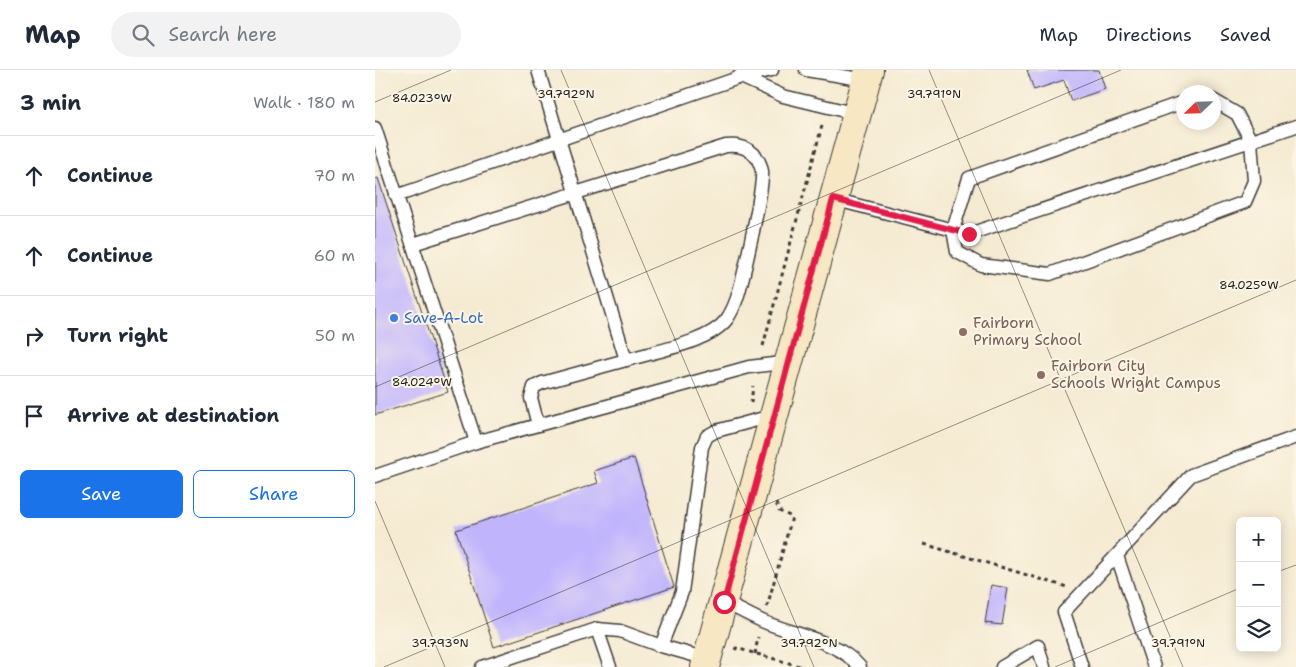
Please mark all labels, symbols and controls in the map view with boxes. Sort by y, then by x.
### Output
search box [111,12,461,57]
text: Map [25,19,81,51]
icon: search [129,21,157,49]
text: Search here [169,22,277,47]
text: Map [1040,23,1078,47]
text: Directions [1106,23,1192,47]
text: Saved [1220,23,1271,47]
north arrow [1176,85,1221,130]
text: 39.792°N [537,86,595,102]
text: 39.791°N [907,86,961,102]
text: 3 min [20,89,81,117]
text: 84.023°W [392,90,452,106]
text: Walk · 180 m [253,92,355,113]
icon: ahead [20,162,48,190]
text: Continue [67,163,153,188]
text: 70 m [314,165,355,186]
route end [958,223,981,246]
icon: ahead [20,242,48,270]
text: Continue [67,243,153,268]
text: 60 m [314,245,355,266]
text: 84.025°W [1219,277,1279,293]
place label: Save-A-Lot [404,308,484,328]
marker: Save-A-Lot [388,312,400,324]
place label: Fairborn Primary School [973,313,1082,350]
icon: right [20,322,48,350]
text: Turn right [67,323,168,348]
text: 50 m [315,325,355,346]
marker: Fairborn Primary School [957,326,969,338]
place label: Fairborn City Schools Wright Campus [1051,356,1221,393]
marker: Fairborn City Schools Wright Campus [1035,369,1047,381]
text: 84.024°W [392,374,452,390]
icon: arrive [20,402,48,430]
text: Arrive at destination [67,403,279,428]
button: Save [20,470,183,518]
button: Share [193,470,355,518]
map controls [1236,517,1281,652]
button: + [1236,517,1281,562]
button: − [1236,562,1281,607]
route start [713,591,736,614]
button: layers [1236,607,1281,652]
text: 39.793°N [411,635,469,651]
text: 39.792°N [780,635,838,651]
text: 39.791°N [1151,635,1205,651]

